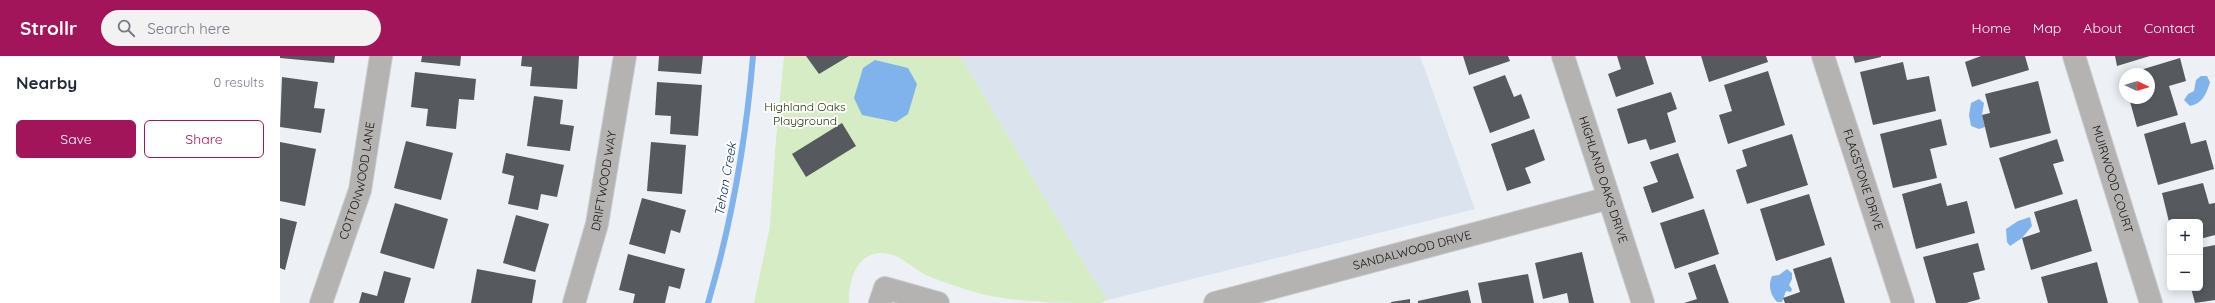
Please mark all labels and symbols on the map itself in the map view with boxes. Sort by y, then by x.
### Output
north arrow [2119,68,2155,104]
park label: Highland Oaks Playground [764,99,846,128]
street label: HIGHLAND OAKS DRIVE [1576,114,1631,245]
street label: COTTONWOOD LANE [335,120,378,241]
street label: MUIRWOOD COURT [2089,123,2137,235]
street label: FLAGSTONE DRIVE [1840,127,1887,232]
street label: DRIFTWOOD WAY [587,129,619,233]
water label: Tehan Creek [711,140,740,217]
street label: SANDALWOOD DRIVE [1351,227,1473,273]

